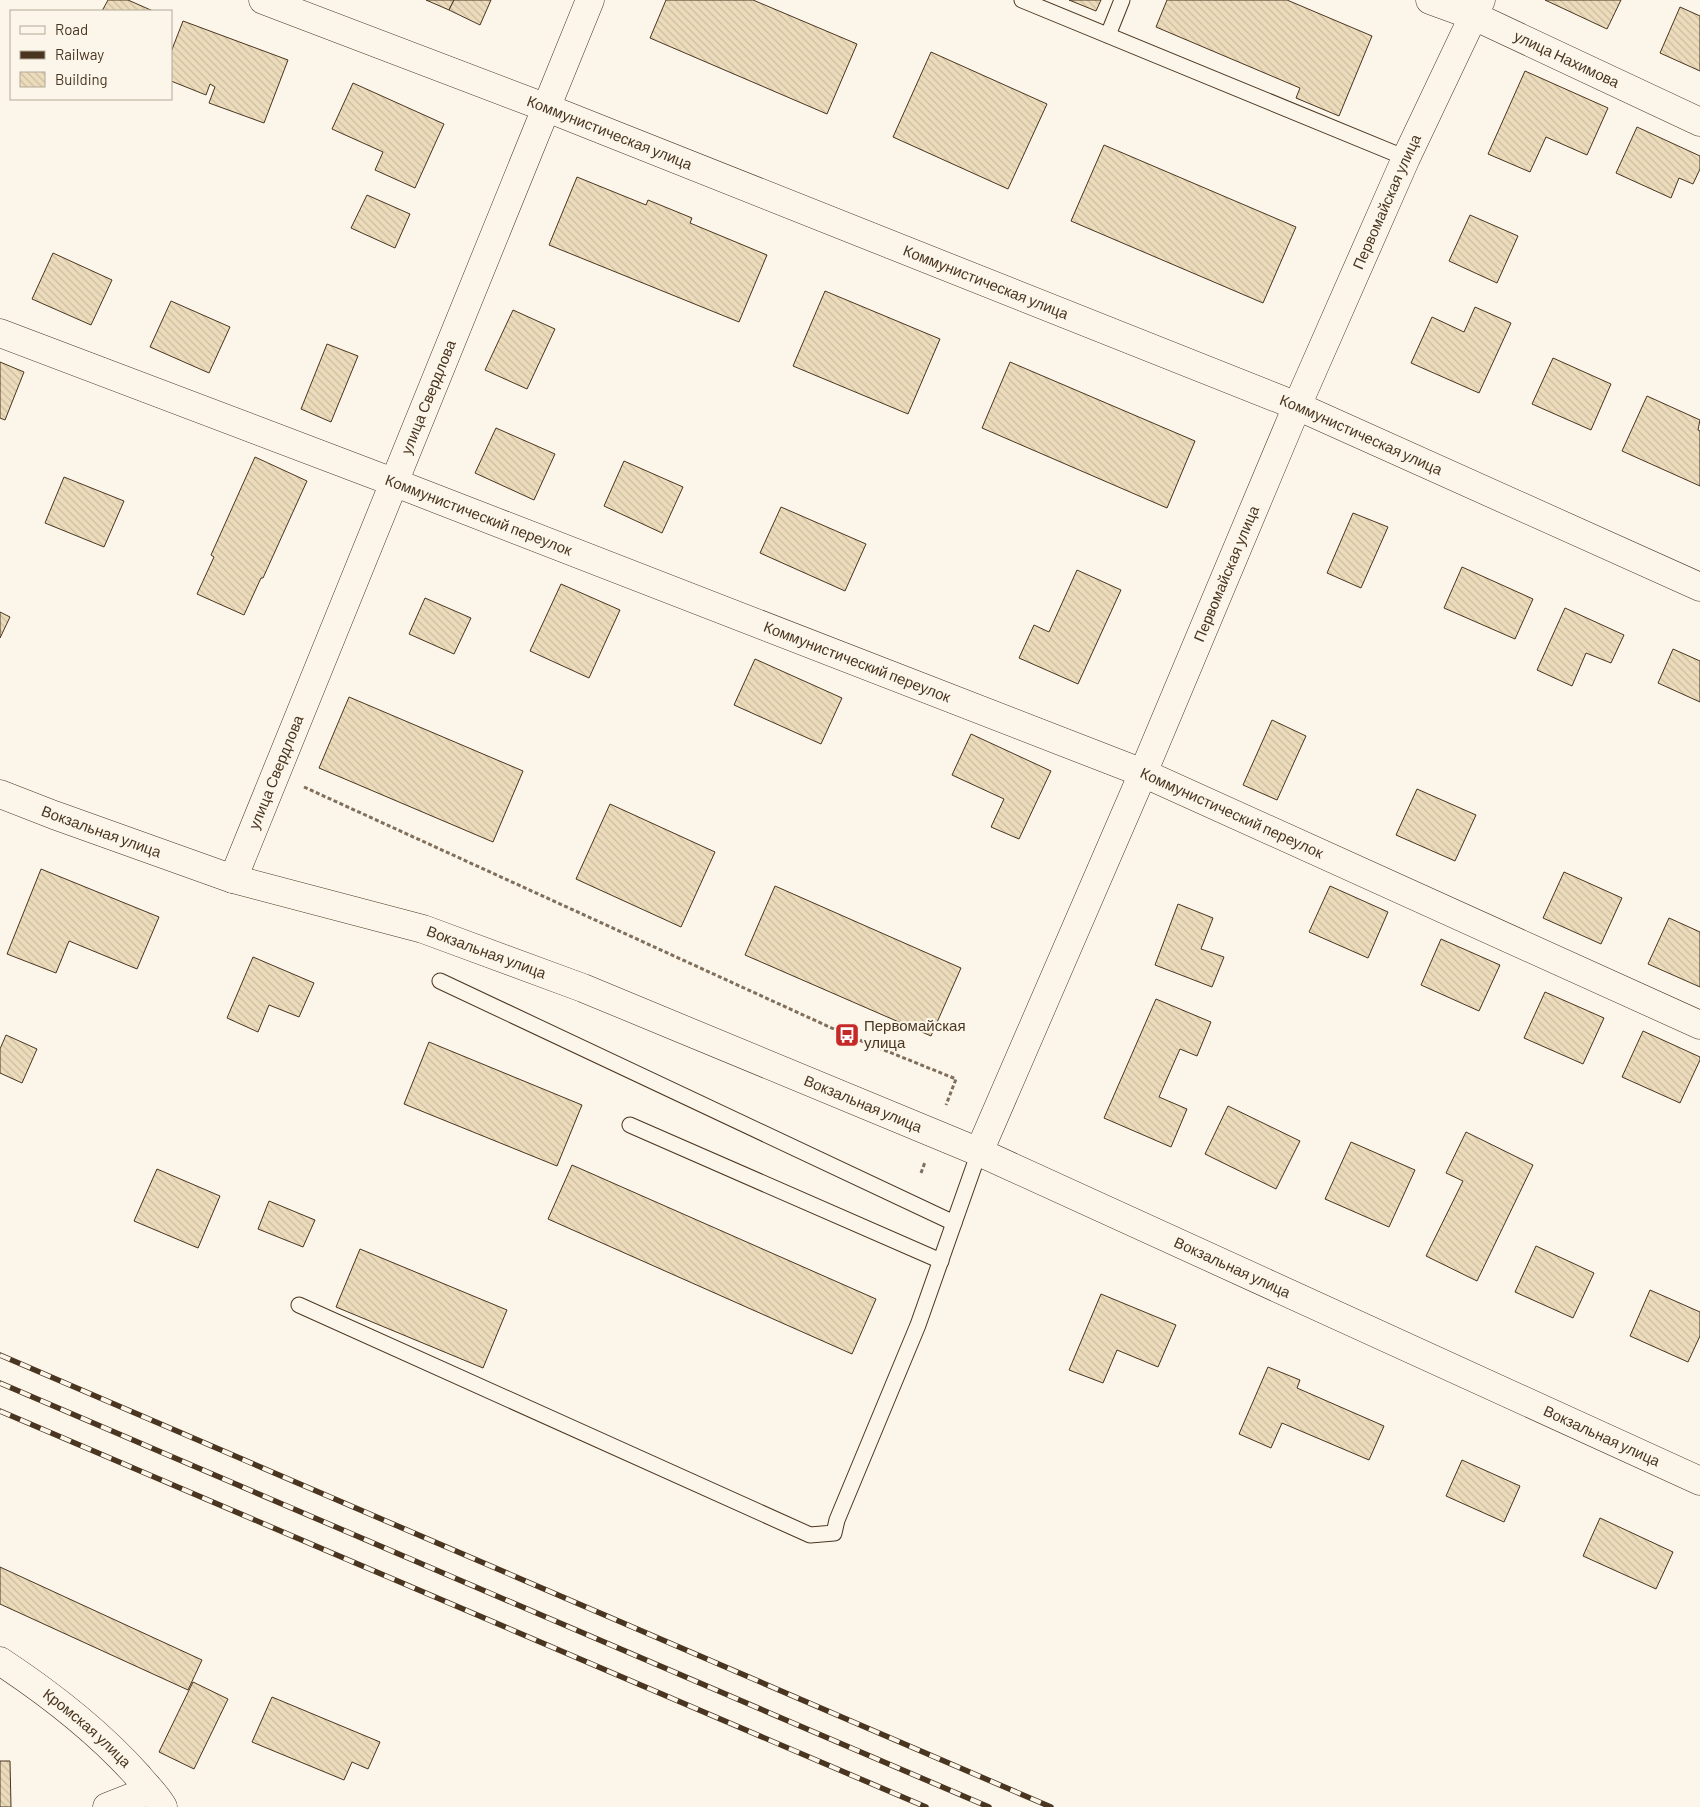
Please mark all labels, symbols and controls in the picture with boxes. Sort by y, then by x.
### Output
legend [10,10,172,100]
text: Road [55,20,88,38]
street label: улица Нахимова [1511,26,1623,91]
text: Railway [55,45,104,63]
text: Building [55,70,108,88]
street label: Коммунистическая улица [525,91,696,173]
street label: Первомайская улица [1348,130,1424,272]
street label: Коммунистическая улица [901,241,1072,323]
street label: улица Свердлова [397,337,459,457]
street label: Коммунистическая улица [1277,390,1446,478]
street label: Коммунистический переулок [383,470,575,559]
street label: Первомайская улица [1189,502,1262,644]
street label: Коммунистический переулок [761,617,954,706]
street label: улица Свердлова [244,712,307,832]
street label: Коммунистический переулок [1138,763,1327,862]
street label: Вокзальная улица [39,801,164,861]
street label: Вокзальная улица [424,921,549,982]
place label: Первомайская улица [864,1016,966,1051]
bus stop icon: Первомайская улица [834,1022,860,1048]
street label: Вокзальная улица [802,1071,926,1136]
street label: Вокзальная улица [1172,1232,1294,1301]
street label: Вокзальная улица [1541,1401,1664,1470]
street label: Кромская улица [40,1684,136,1771]

